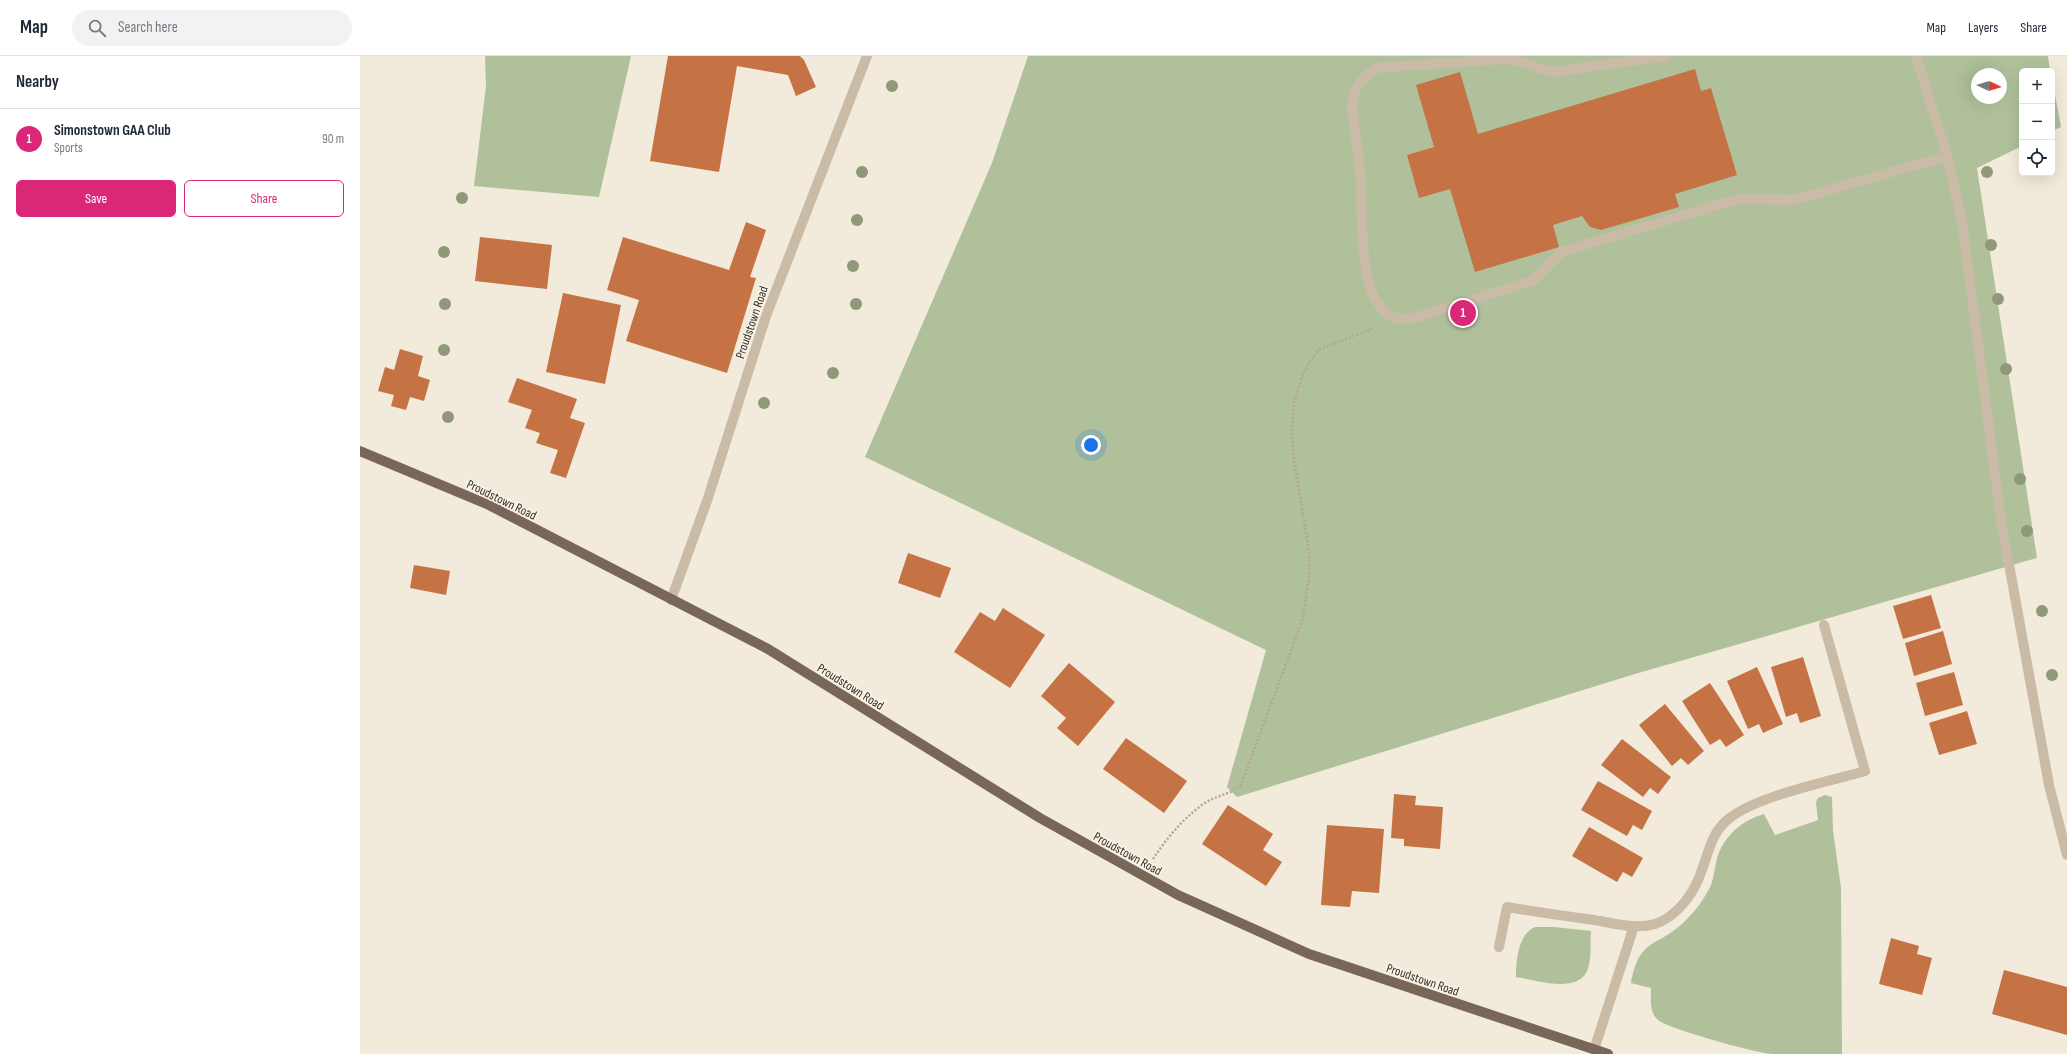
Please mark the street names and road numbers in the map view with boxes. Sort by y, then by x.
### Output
street label: Proudstown Road [732,284,772,361]
street label: Proudstown Road [464,476,539,524]
street label: Proudstown Road [814,660,887,714]
street label: Proudstown Road [1091,829,1165,879]
street label: Proudstown Road [1384,960,1461,1000]

